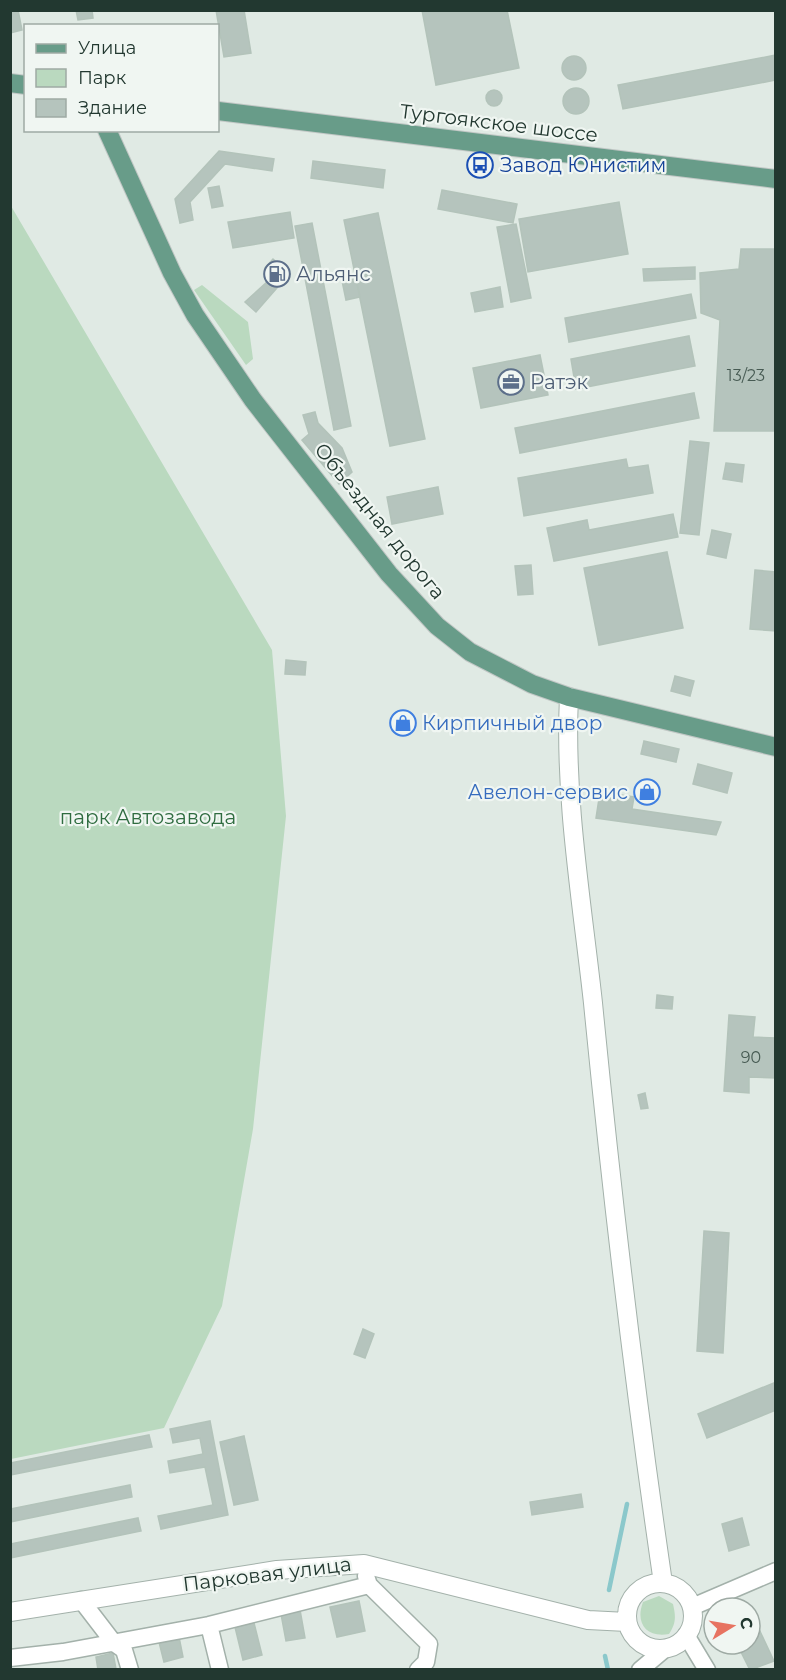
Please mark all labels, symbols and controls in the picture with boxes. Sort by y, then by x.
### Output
legend [24,24,219,132]
text: Улица [78,37,136,59]
text: Парк [78,67,127,89]
text: Здание [78,97,147,119]
street label: Тургоякское шоссе [399,99,599,147]
bus stop icon: Завод Юнистим [465,150,495,180]
place label: Завод Юнистим [500,153,666,177]
fuel station icon: Альянс [262,259,292,289]
place label: Альянс [296,262,371,286]
house number: 13/23 [727,366,765,385]
office icon: Ратэк [496,367,526,397]
place label: Ратэк [530,370,588,394]
street label: Объездная дорога [310,438,450,604]
shop icon: Кирпичный двор [388,708,418,738]
place label: Кирпичный двор [422,711,602,735]
shop icon: Авелон-сервис [632,777,662,807]
place label: Авелон-сервис [468,780,628,804]
park label: парк Автозавода [60,805,236,829]
house number: 90 [741,1048,761,1067]
street label: Парковая улица [181,1552,353,1596]
north arrow [702,1596,762,1656]
text: С [736,1616,757,1631]

